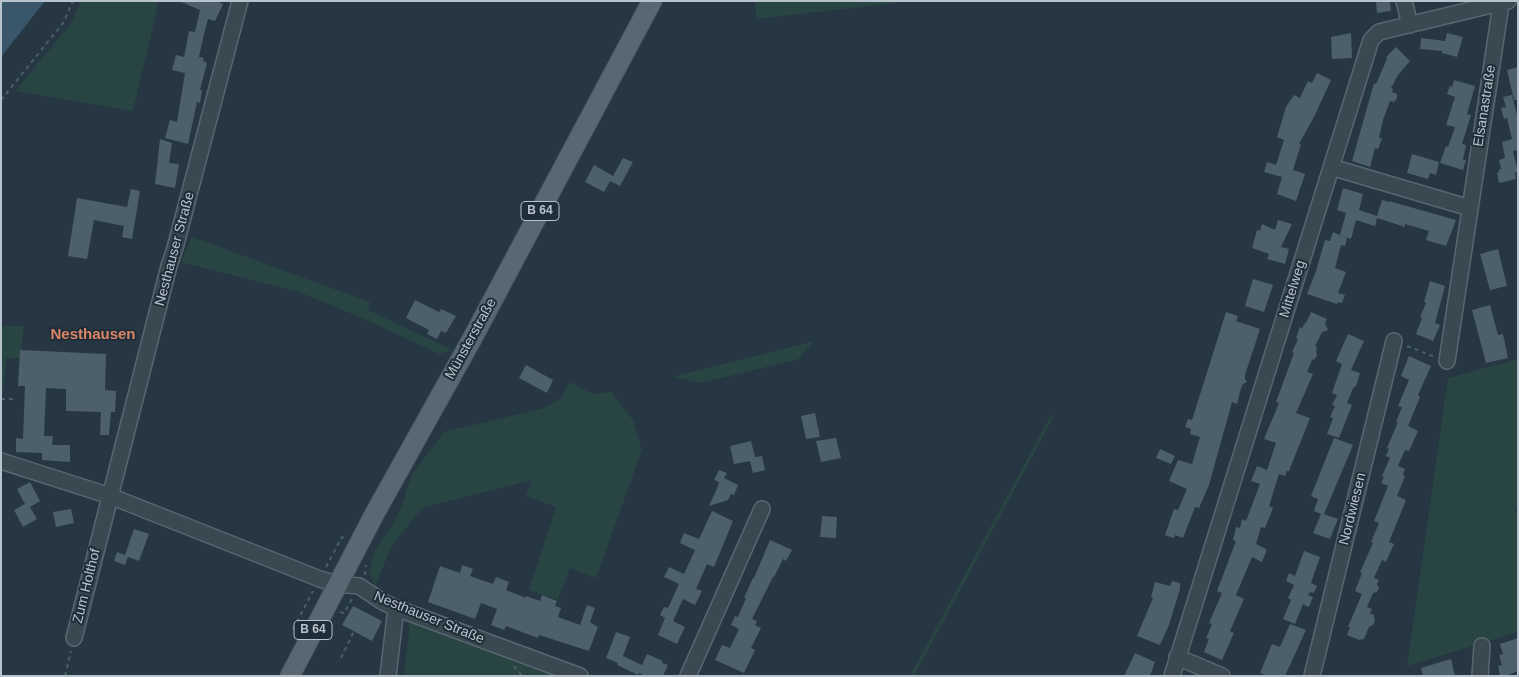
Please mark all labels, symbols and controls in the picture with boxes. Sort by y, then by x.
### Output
street label: Elsanastraße [1470,64,1500,148]
street label: Nesthauser Straße [152,190,198,308]
road number: B 64 [521,202,559,220]
street label: Mittelweg [1276,258,1310,320]
street label: Münsterstraße [442,295,500,383]
district label: Nesthausen [50,326,136,344]
street label: Nordwiesen [1336,471,1370,547]
street label: Zum Holthof [70,547,104,625]
street label: Nesthauser Straße [371,588,487,648]
road number: B 64 [294,620,332,640]

